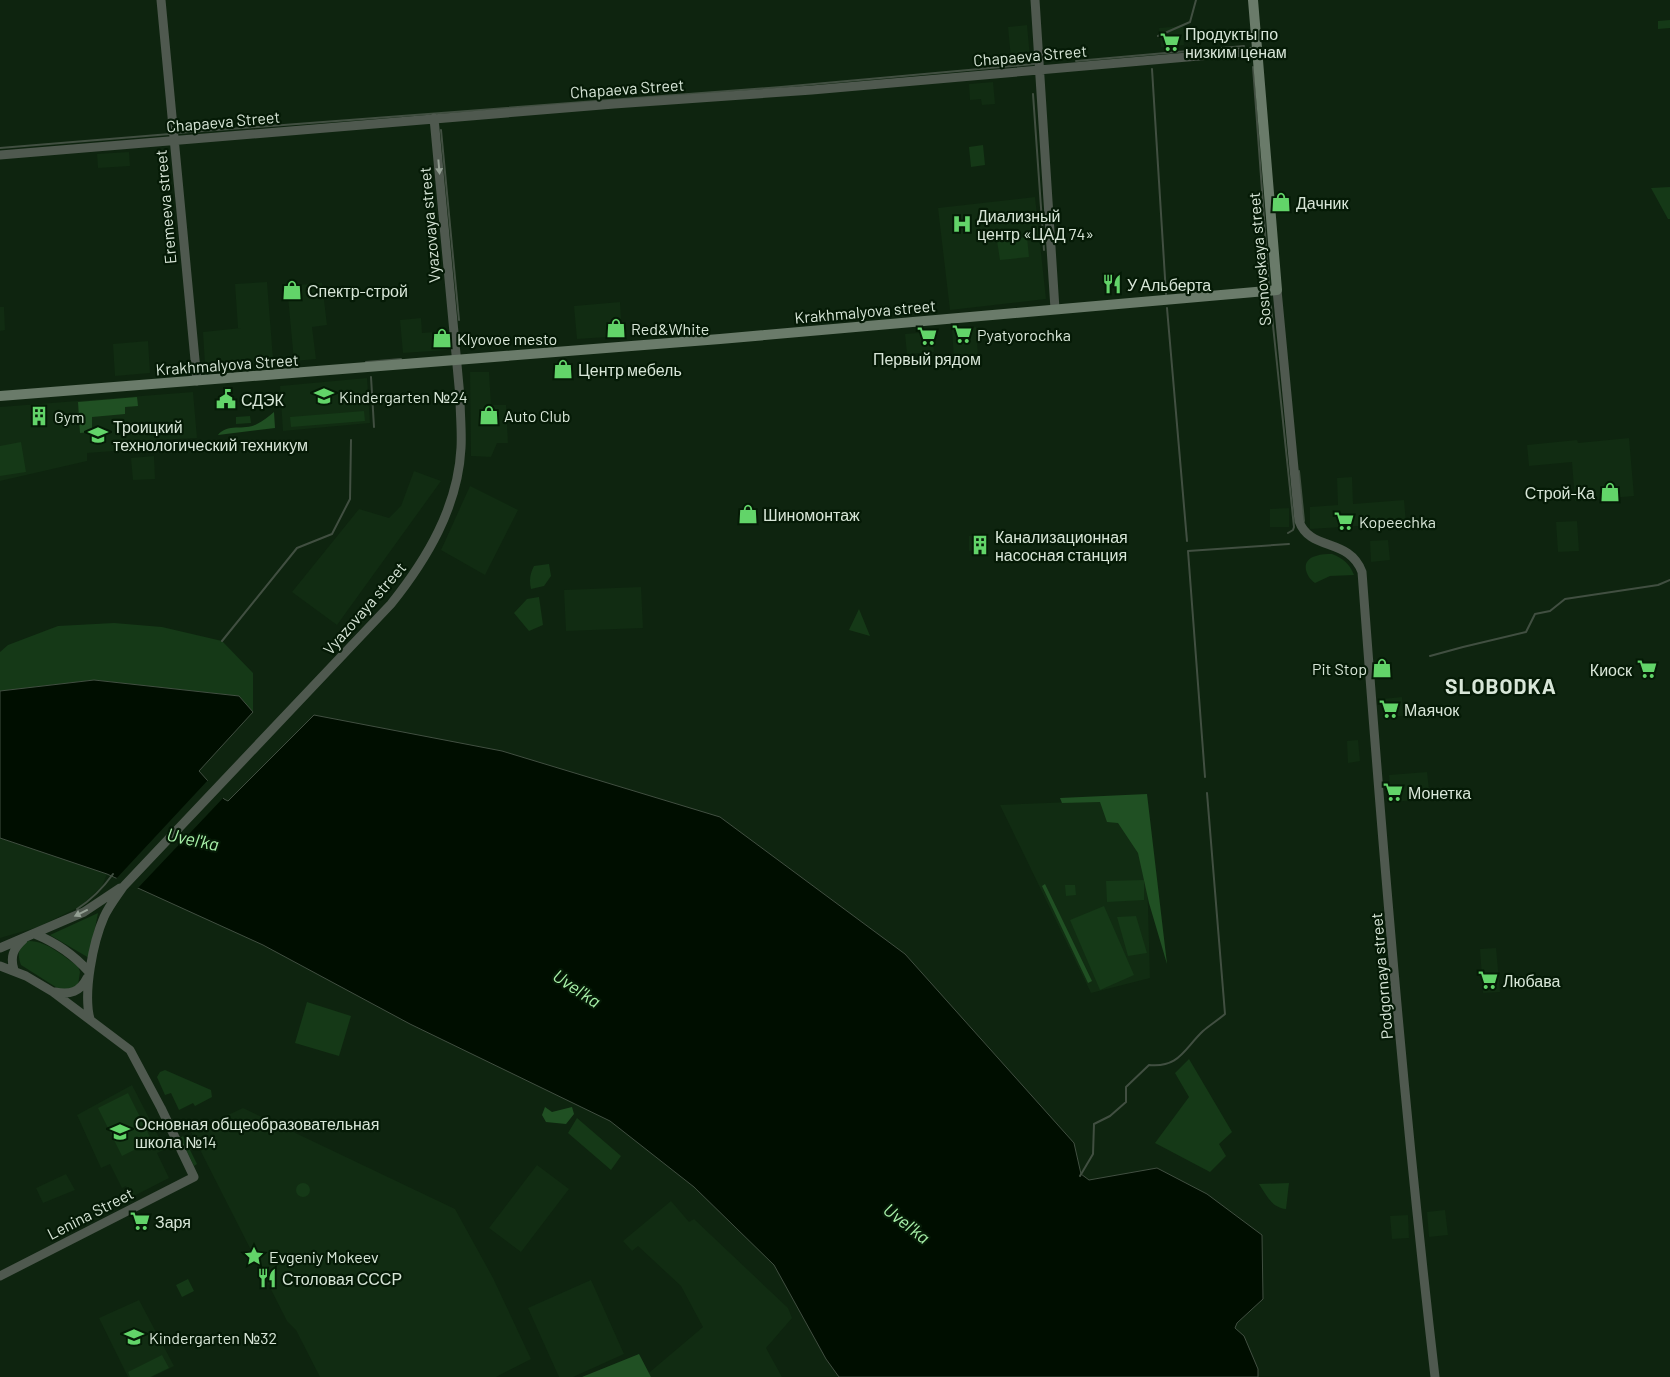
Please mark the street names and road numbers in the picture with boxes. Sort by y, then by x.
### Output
street label: Chapaeva Street [972,41,1088,69]
street label: Chapaeva Street [569,75,685,101]
street label: Chapaeva Street [165,107,281,135]
street label: Eremeeva street [151,149,179,265]
street label: Vyazovaya street [414,166,444,284]
street label: Sosnovskaya street [1244,191,1274,327]
street label: Krakhmalyova street [794,295,936,327]
street label: Krakhmalyova Street [155,350,299,378]
street label: Vyazovaya street [319,558,409,658]
street label: Podgornaya street [1366,912,1396,1040]
street label: Lenina Street [44,1183,136,1243]

